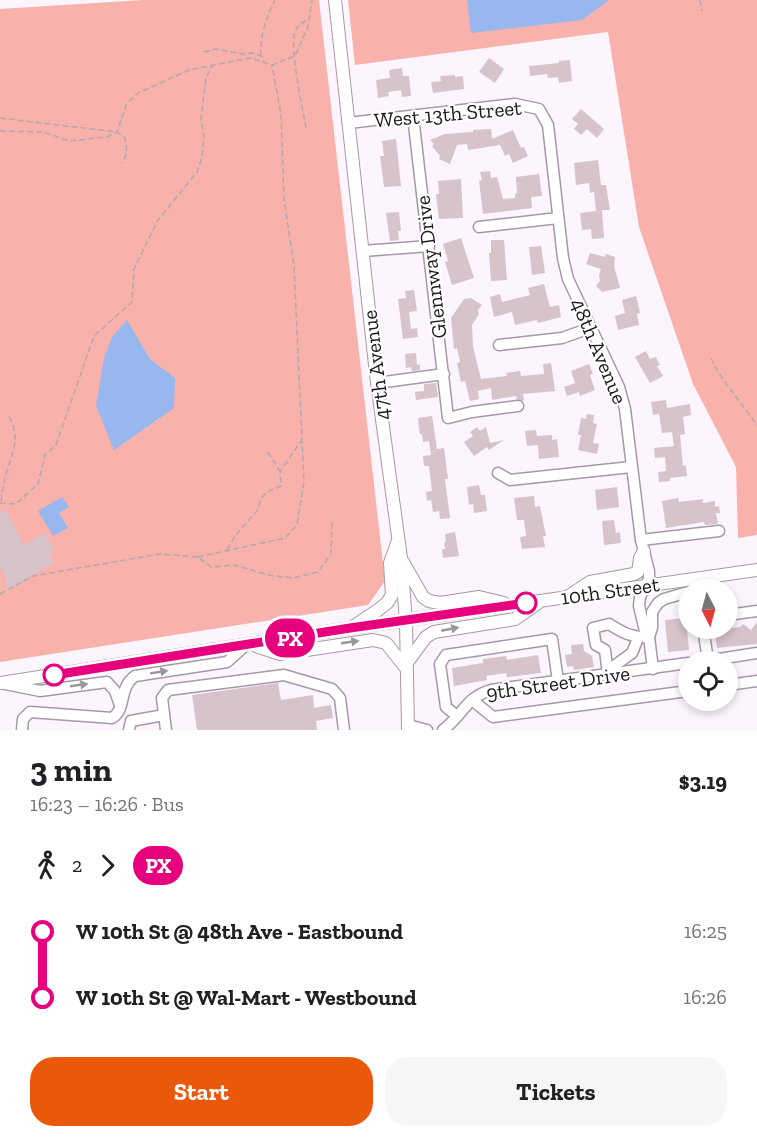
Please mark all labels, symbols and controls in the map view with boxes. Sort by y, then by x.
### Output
street label: West 13th Street [373,95,523,132]
street label: Glennway Drive [409,194,452,340]
street label: 48th Avenue [566,294,633,408]
street label: 47th Avenue [356,308,395,422]
street label: 10th Street [559,571,661,610]
north arrow [678,579,738,639]
map controls [678,579,738,711]
unlabelled marker [515,592,537,614]
line badge: PX [263,618,317,658]
one-way arrow [441,624,460,633]
text: PX [277,626,303,651]
one-way arrow [340,638,359,647]
button: locate [678,651,738,711]
street label: 9th Street Drive [484,660,631,705]
unlabelled marker [43,664,65,686]
one-way arrow [149,668,168,677]
one-way arrow [70,680,89,689]
text: 3 min [30,750,112,789]
text: $3.19 [679,768,727,795]
text: 16:23 – 16:26 · Bus [30,792,184,816]
icon: walk [30,849,63,882]
icon: forward [91,849,124,882]
text: 2 [72,853,82,877]
text: PX [145,853,171,878]
text: W 10th St @ 48th Ave - Eastbound [76,918,403,945]
text: 16:25 [684,919,727,943]
text: W 10th St @ Wal-Mart - Westbound [76,984,417,1011]
text: 16:26 [683,985,727,1009]
button: Start [30,1057,373,1126]
button: Tickets [385,1057,727,1126]

